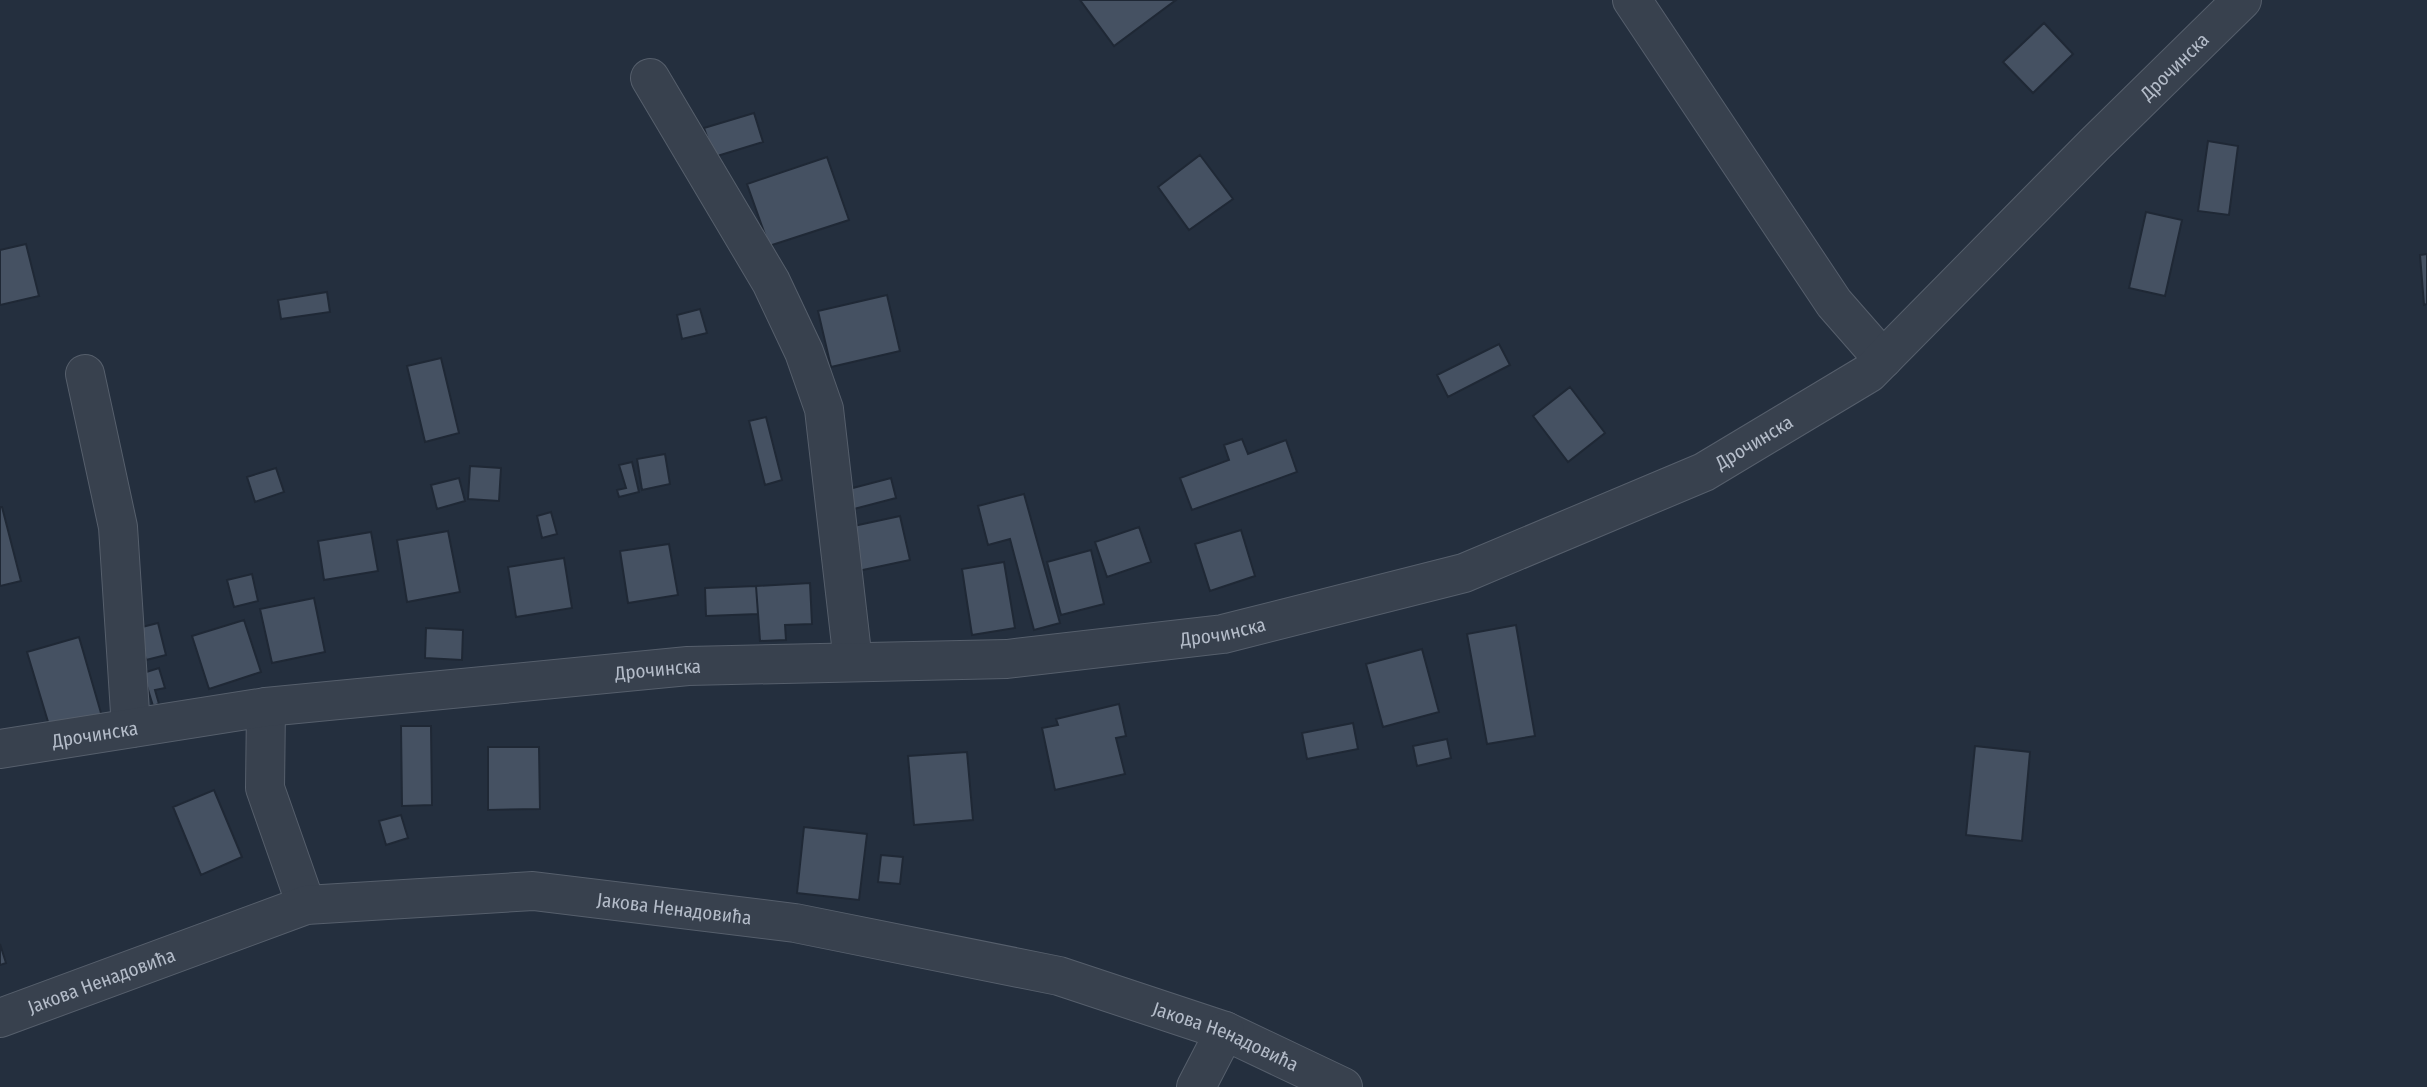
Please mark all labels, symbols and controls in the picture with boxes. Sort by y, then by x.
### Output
street label: Дрочинска [2135,28,2214,106]
street label: Дрочинска [1710,410,1797,475]
street label: Дрочинска [1178,613,1268,651]
street label: Дрочинска [613,655,701,685]
street label: Дрочинска [49,716,139,753]
street label: Јакова Ненадовића [596,888,753,930]
street label: Јакова Ненадовића [25,943,178,1019]
street label: Јакова Ненадовића [1150,997,1302,1076]

